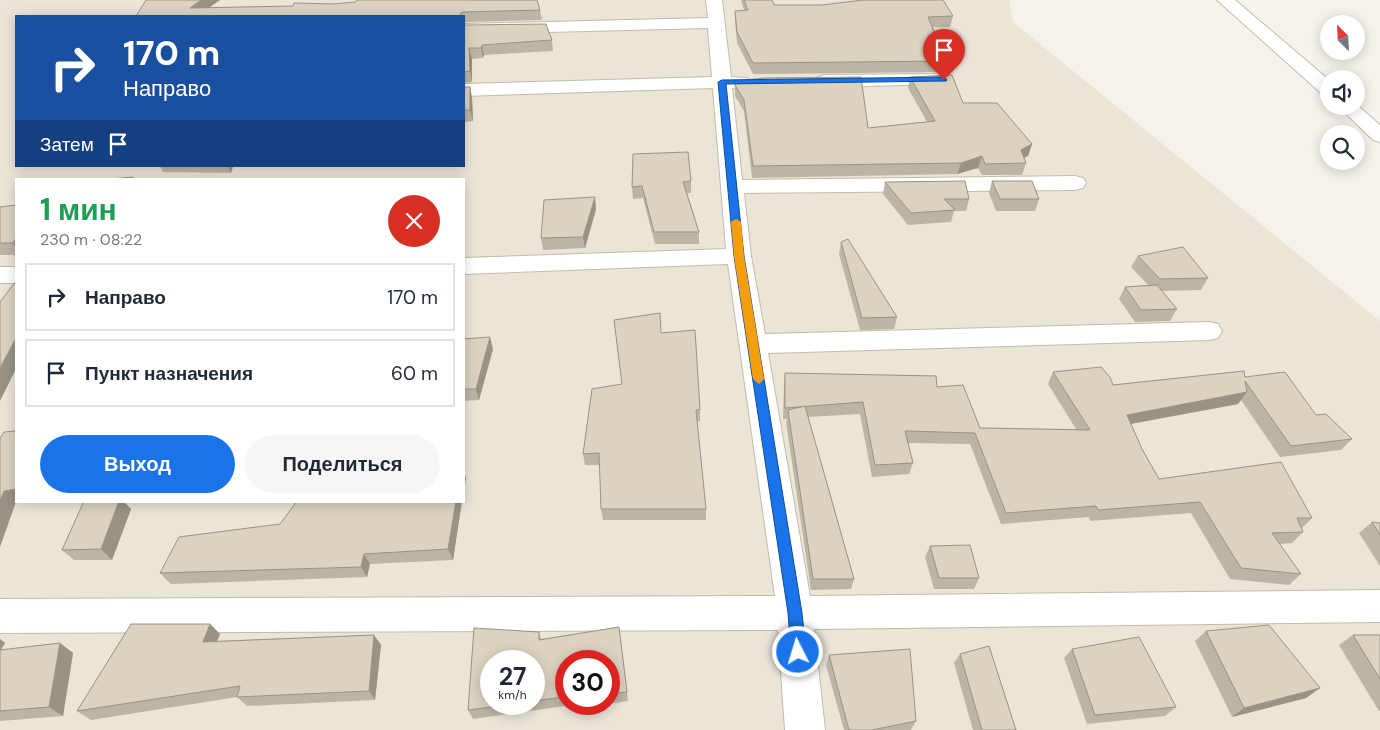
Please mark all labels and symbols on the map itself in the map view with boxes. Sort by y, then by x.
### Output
north arrow [1320,15,1365,60]
pin [923,29,965,80]
position arrow [771,625,823,677]
speed limit sign: 30 [555,650,620,715]

